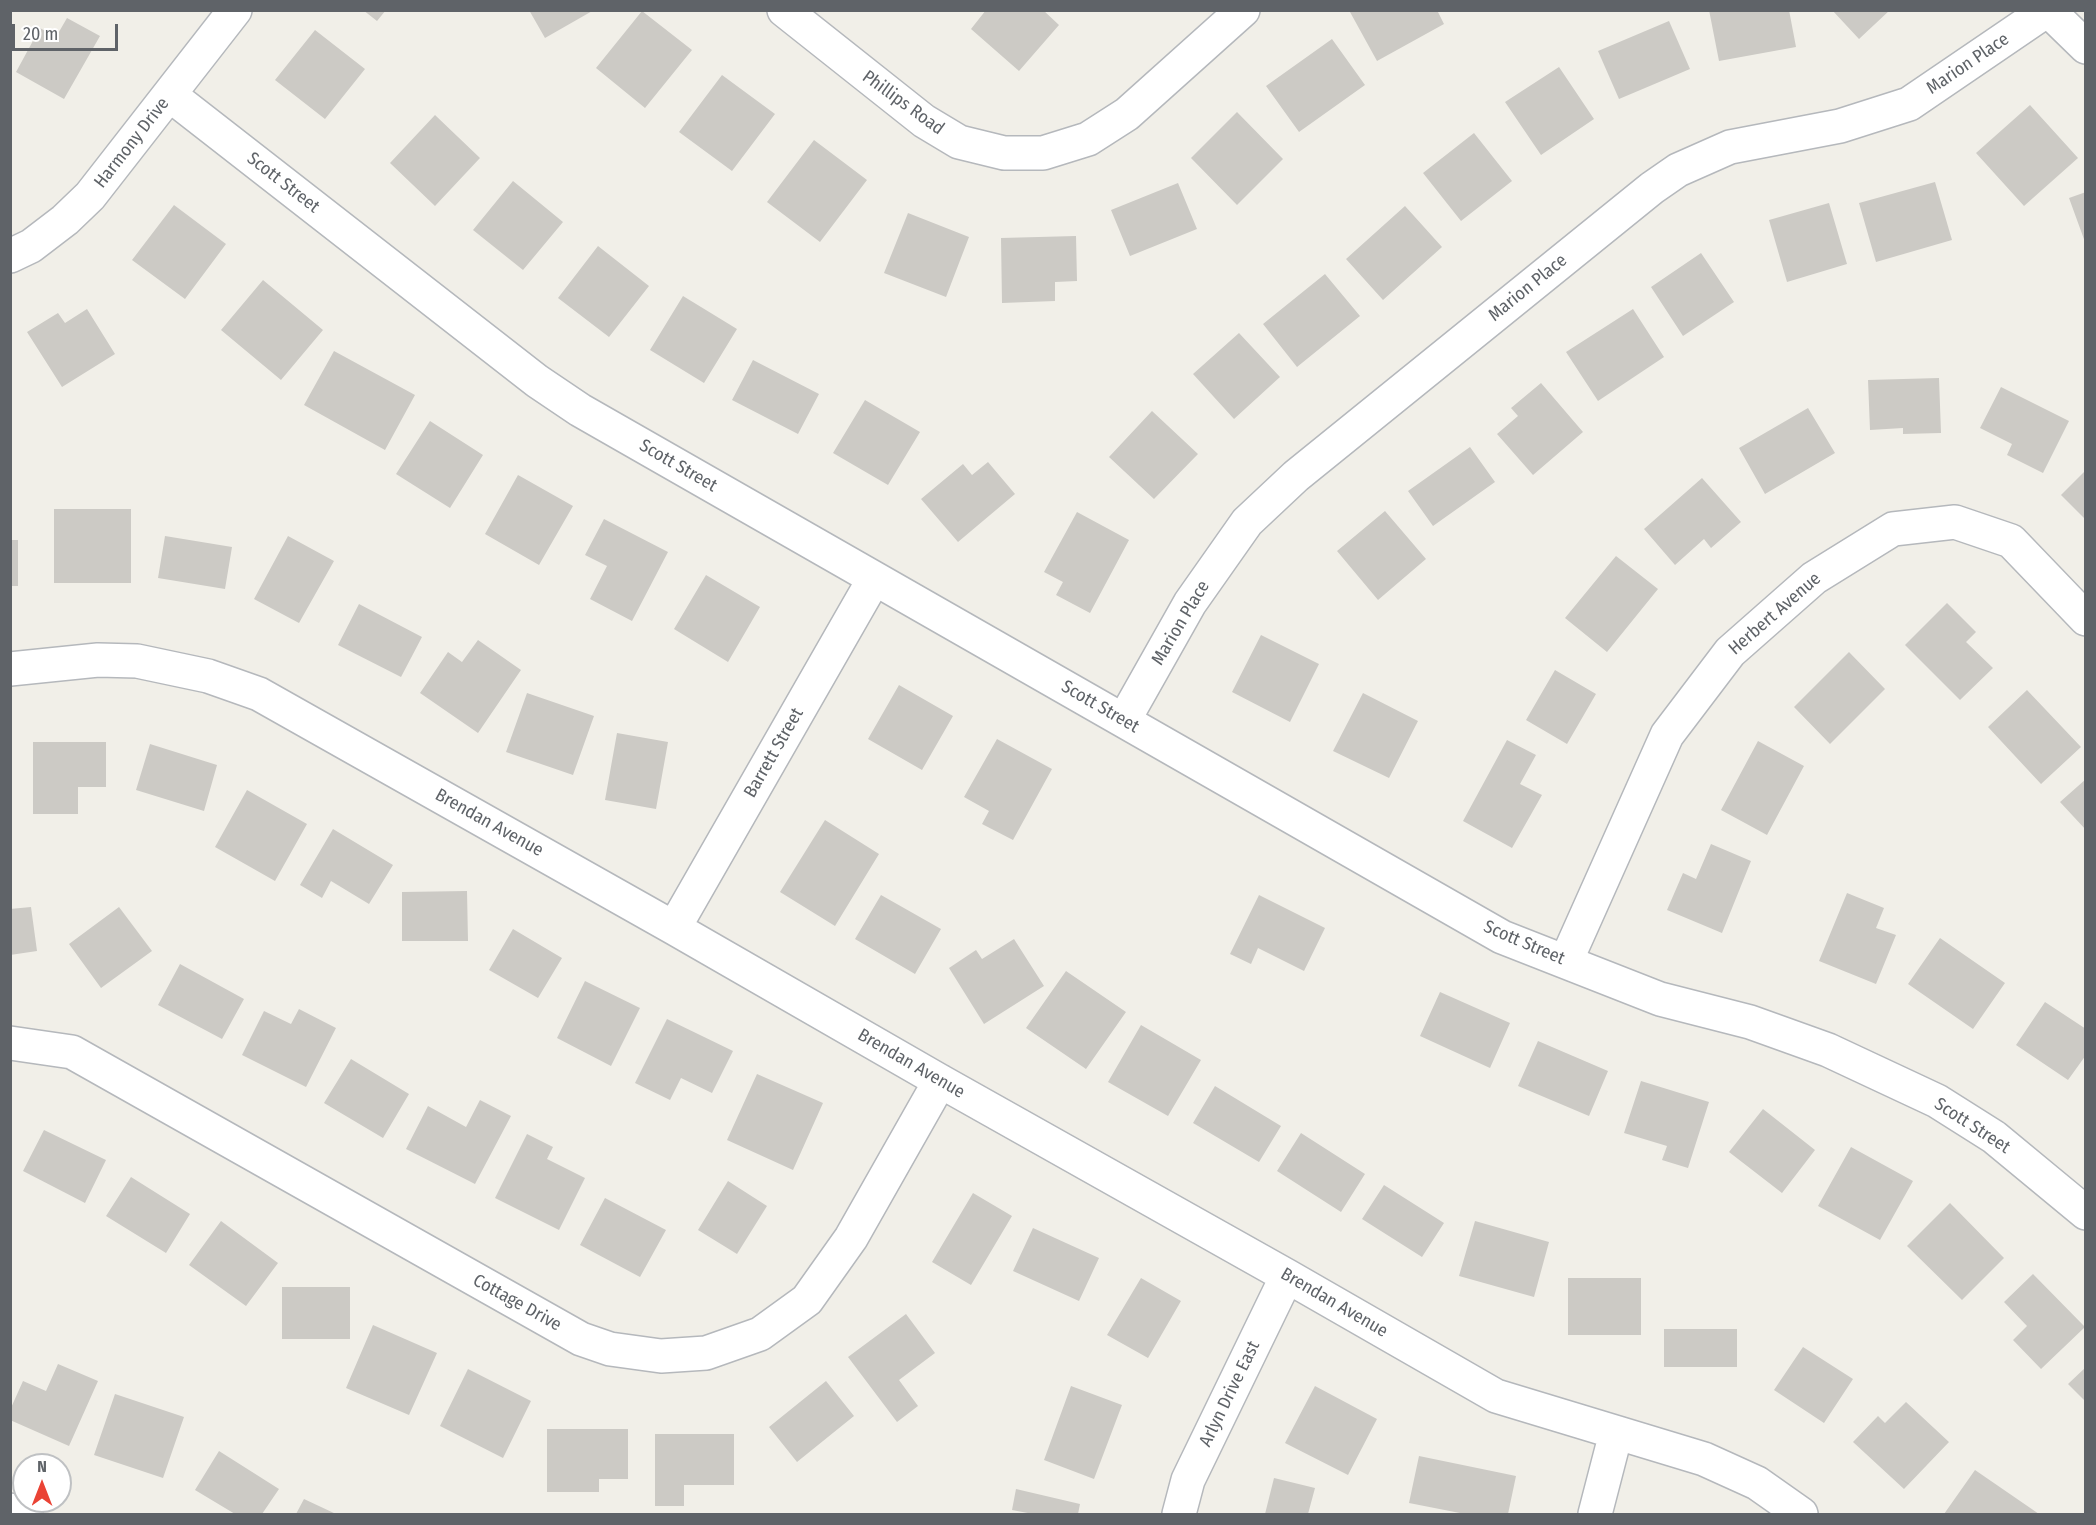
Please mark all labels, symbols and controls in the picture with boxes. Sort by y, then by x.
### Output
scale bar [15,12,122,50]
text: 20 m [23,23,58,45]
street label: Marion Place [1923,29,2013,99]
street label: Phillips Road [858,66,948,140]
street label: Harmony Drive [90,93,174,193]
street label: Scott Street [242,148,324,218]
street label: Marion Place [1484,250,1572,326]
street label: Scott Street [635,435,721,497]
street label: Herbert Avenue [1725,568,1825,660]
street label: Marion Place [1147,577,1215,669]
street label: Scott Street [1057,676,1143,738]
street label: Barrett Street [740,704,808,802]
street label: Brendan Avenue [431,784,547,862]
street label: Scott Street [1480,916,1568,970]
street label: Brendan Avenue [854,1025,968,1103]
street label: Scott Street [1930,1094,2014,1158]
street label: Brendan Avenue [1277,1264,1391,1342]
street label: Cottage Drive [469,1270,565,1336]
street label: Arlyn Drive East [1195,1338,1265,1450]
north arrow [12,1453,72,1513]
text: N [37,1457,47,1476]

